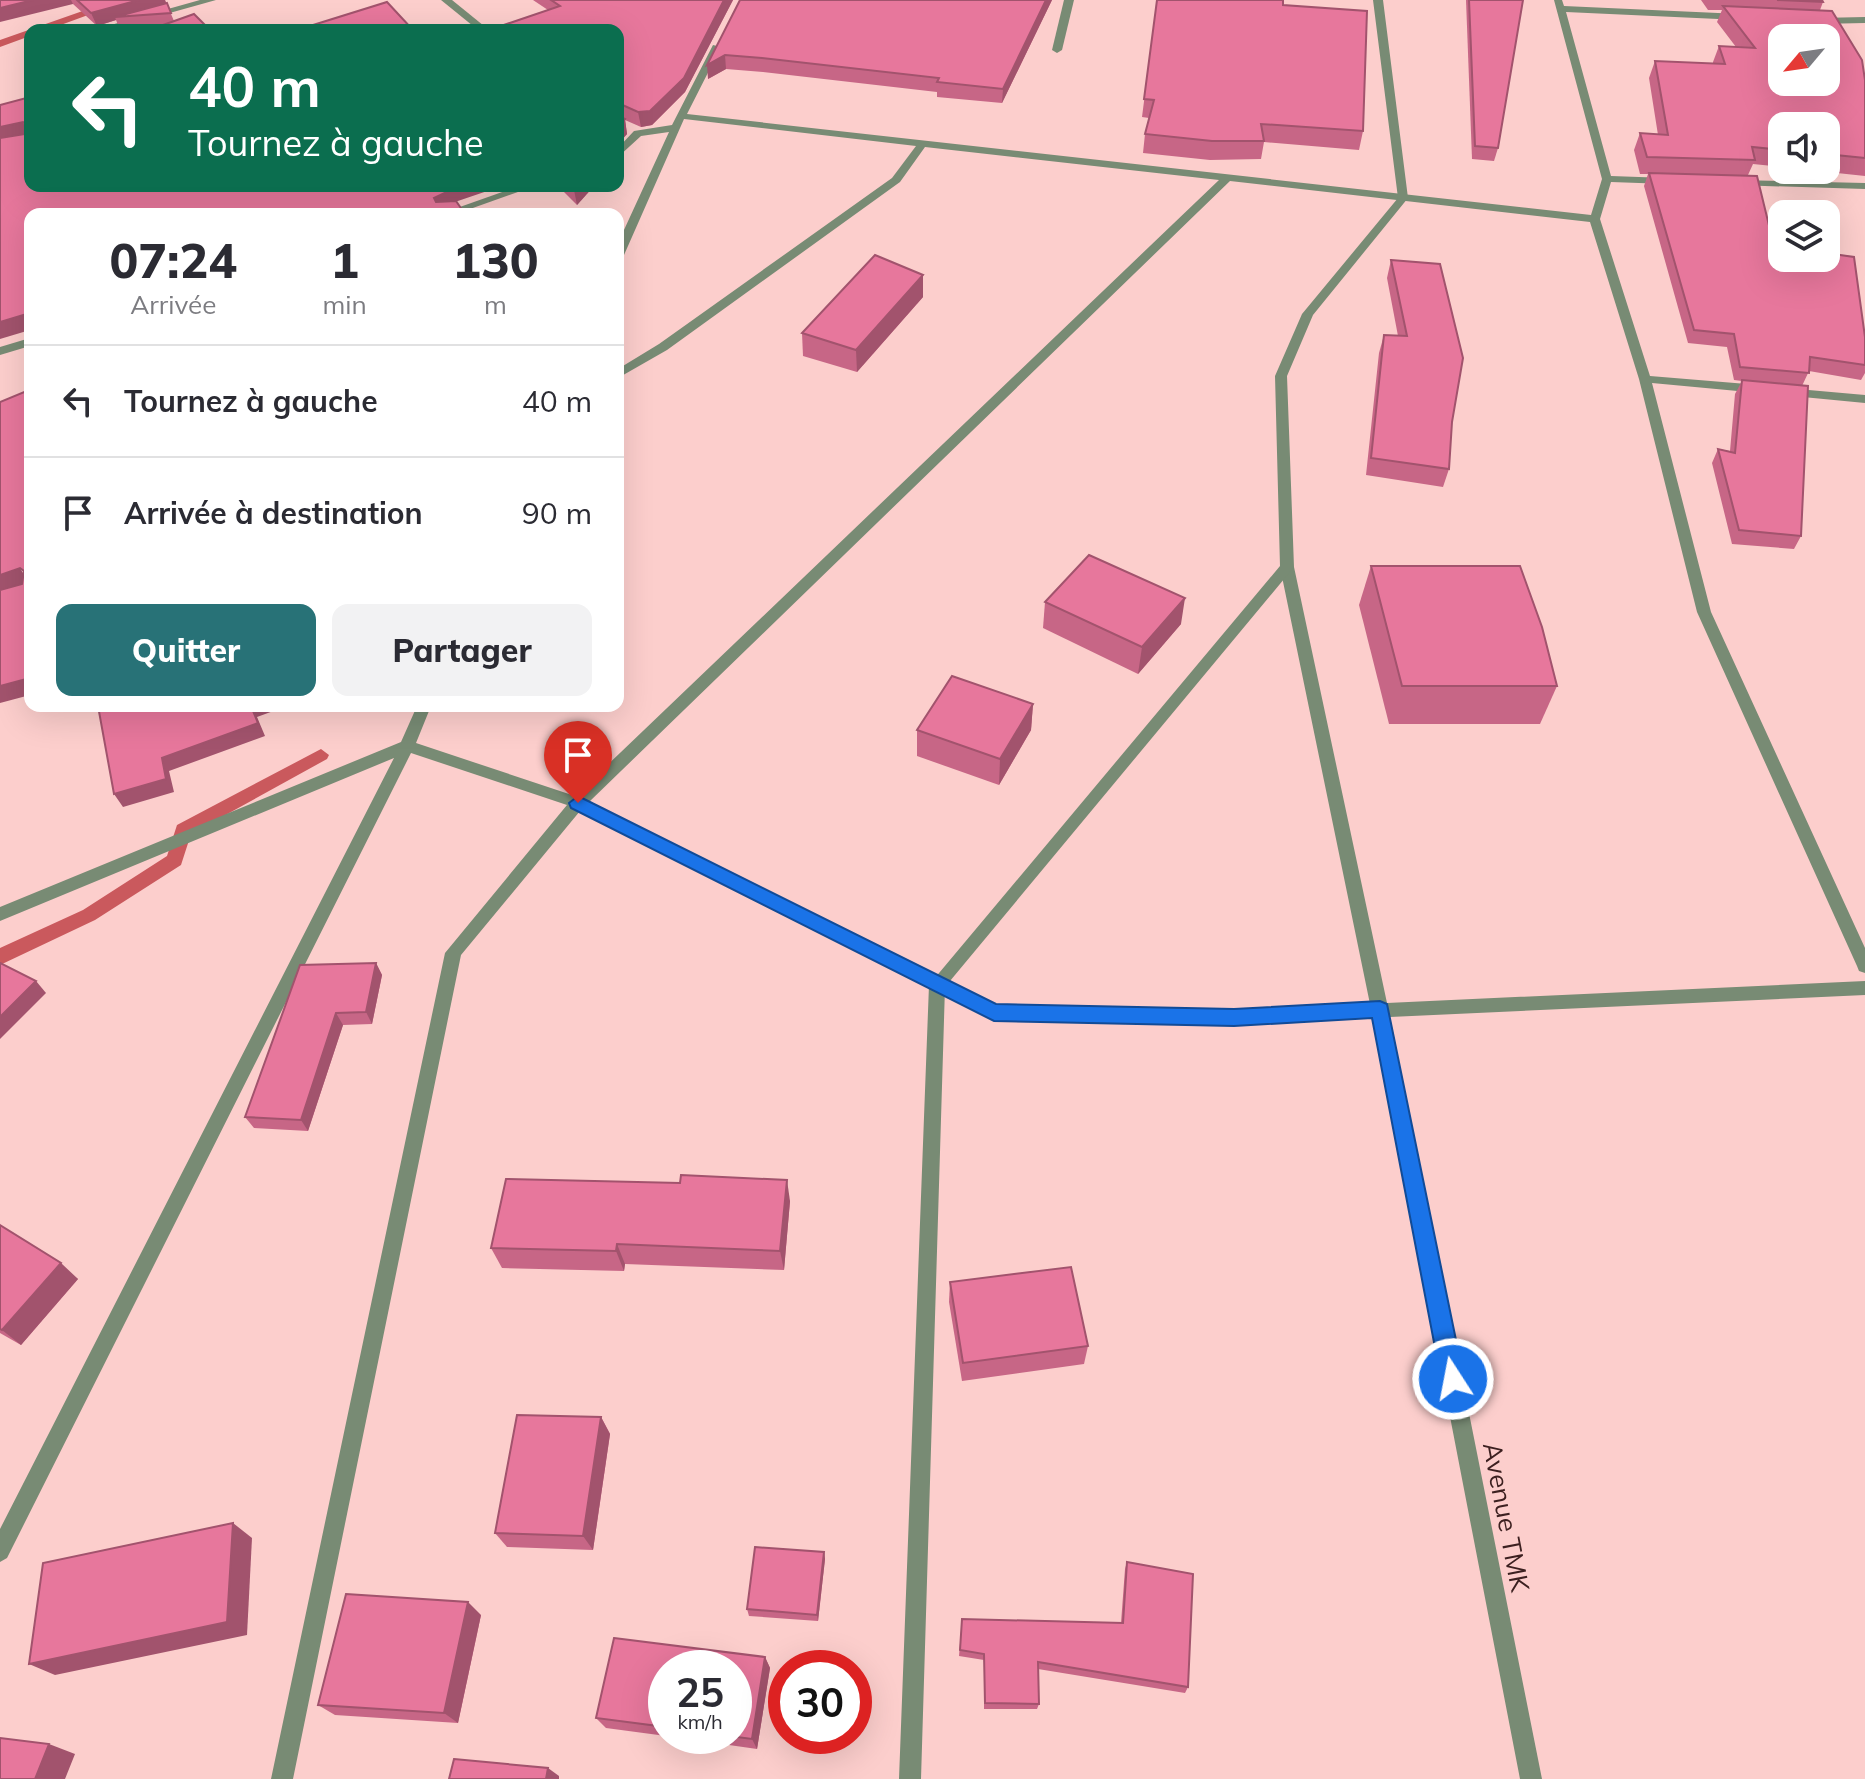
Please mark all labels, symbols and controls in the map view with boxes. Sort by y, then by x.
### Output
north arrow [1768,24,1840,96]
map controls [1768,24,1840,272]
text: 40 m [188,51,321,121]
icon: left [56,56,160,160]
button: sound [1768,112,1840,184]
text: Tournez à gauche [188,120,484,165]
button: layers [1768,200,1840,272]
text: 07:24 [109,230,237,290]
text: 1 [330,230,359,290]
text: 130 [452,230,539,290]
text: Arrivée [130,288,216,321]
text: min [323,288,367,321]
text: m [484,288,507,321]
icon: left [56,379,100,423]
text: Tournez à gauche [124,382,378,420]
text: 40 m [522,382,592,420]
icon: arrive [56,491,100,535]
text: Arrivée à destination [124,494,423,532]
text: 90 m [522,494,592,532]
button: Quitter [56,604,316,696]
button: Partager [332,604,592,696]
pin [544,721,612,803]
icon: arrive [556,733,600,777]
position arrow [1411,1337,1495,1421]
street label: Avenue TMK [1476,1439,1537,1595]
speed limit sign: 30 [768,1650,872,1754]
text: 25 [676,1667,724,1717]
text: km/h [677,1709,723,1734]

